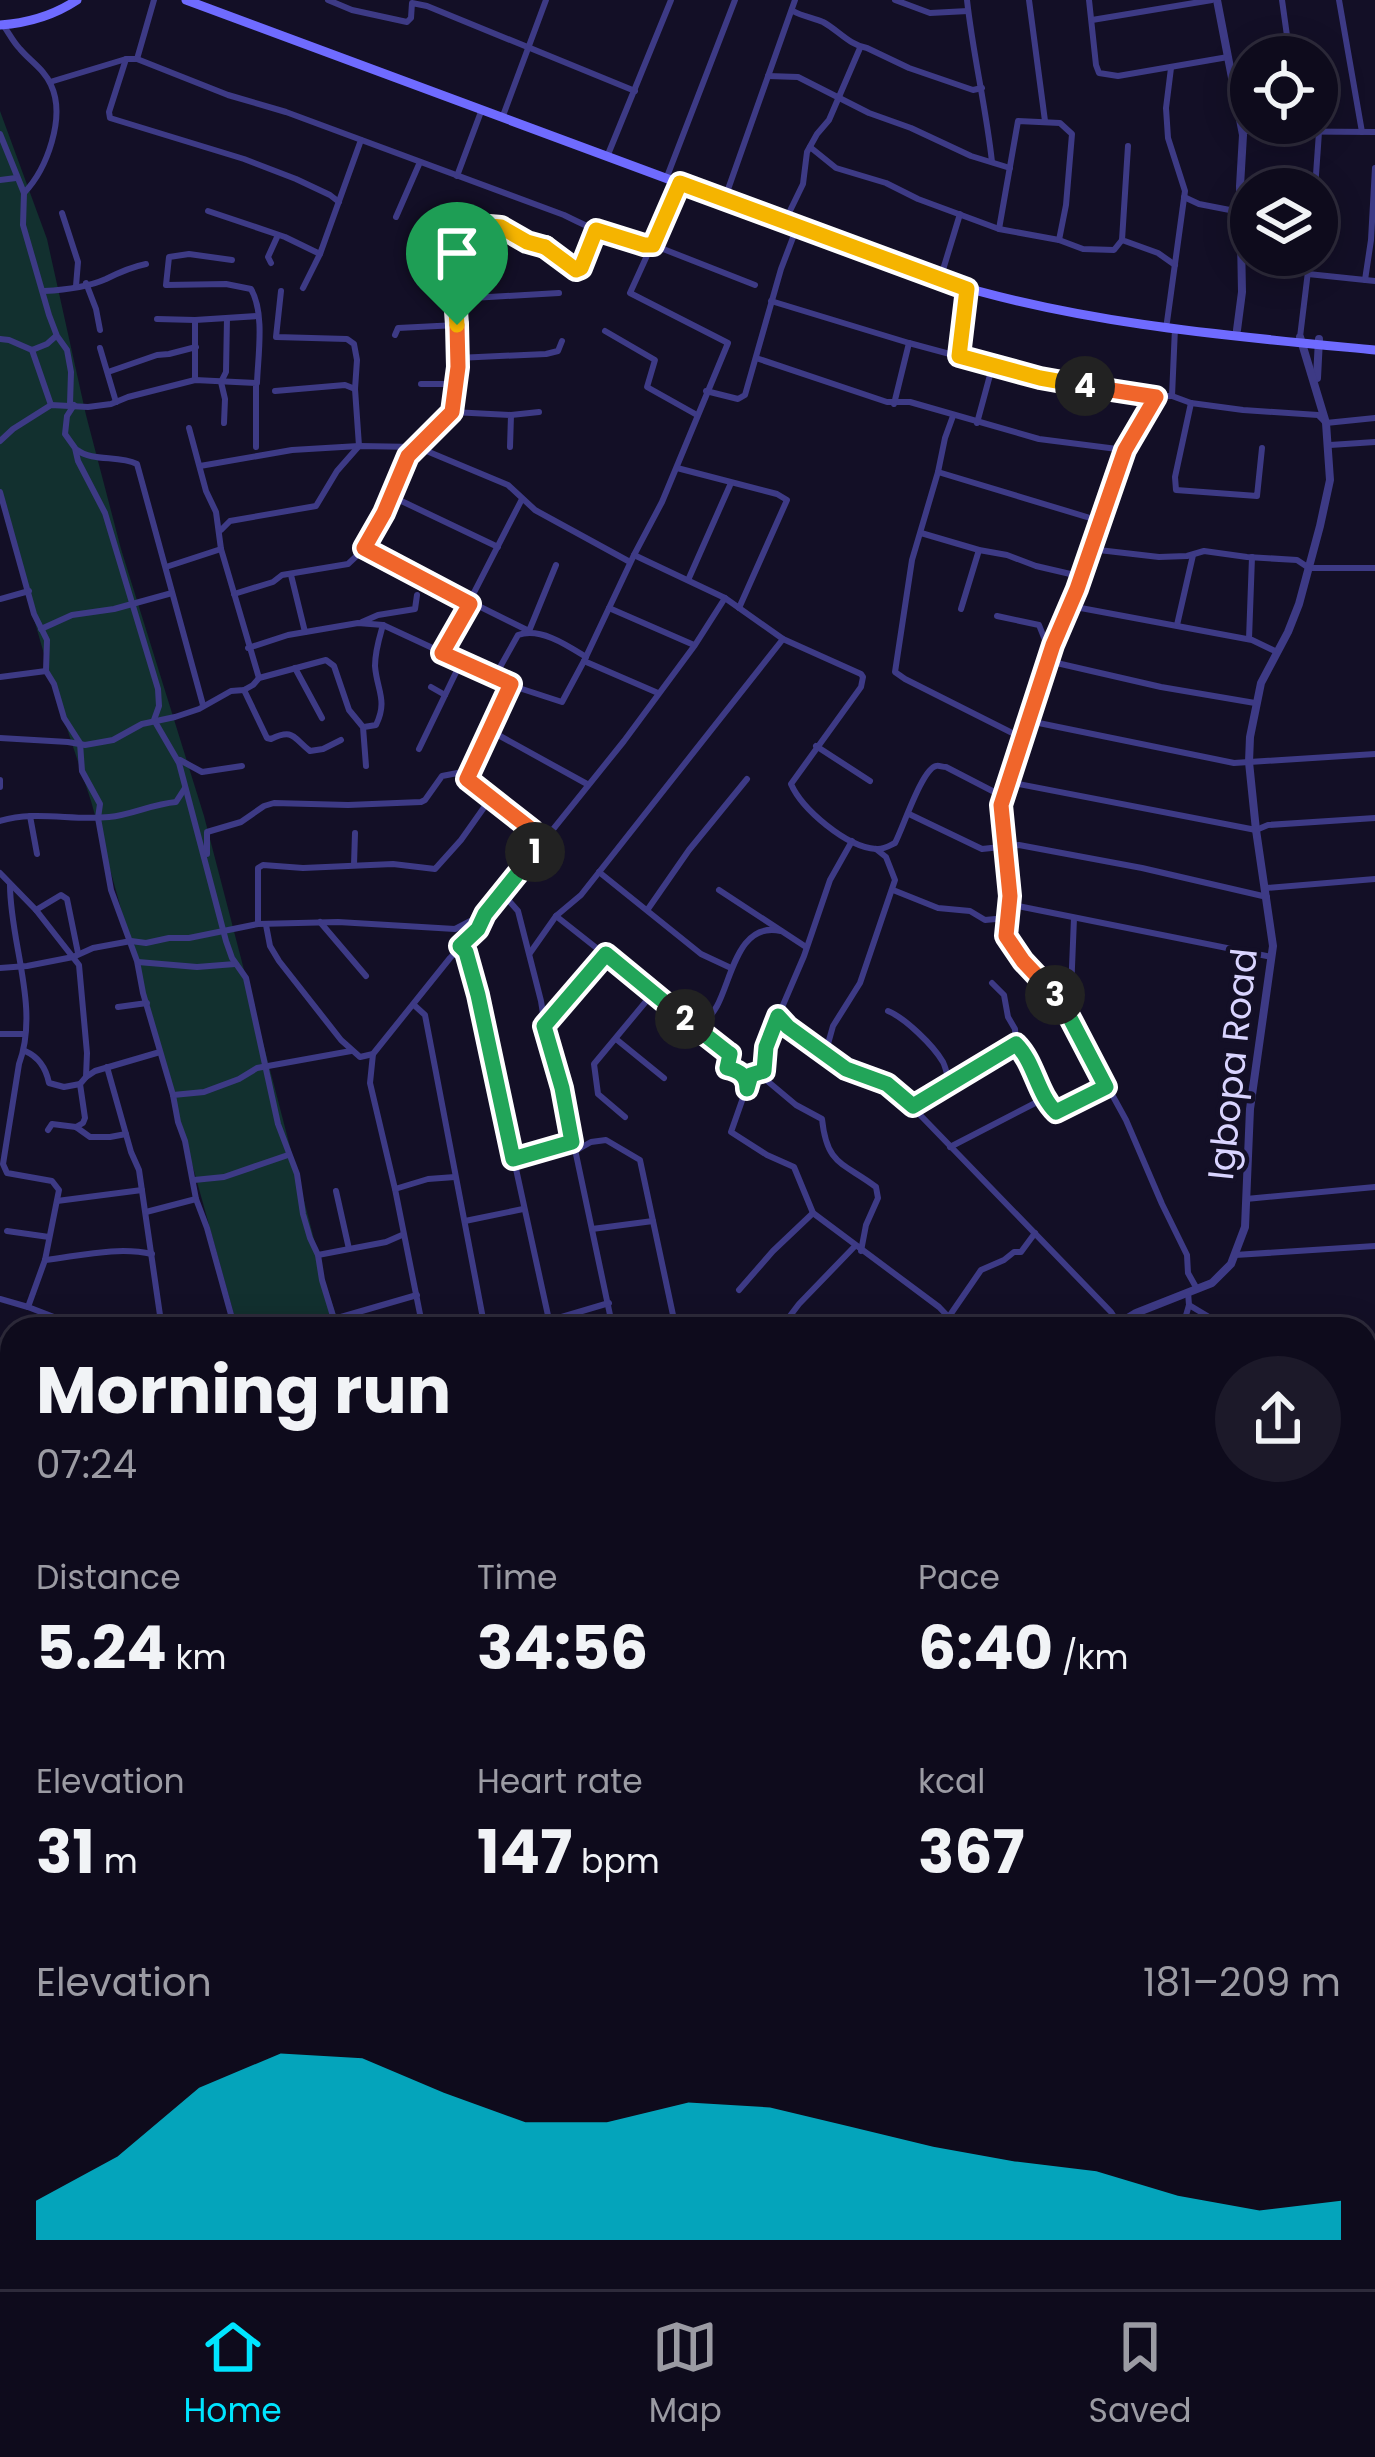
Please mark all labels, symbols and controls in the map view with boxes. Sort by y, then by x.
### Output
map controls [1230,36,1338,276]
button: locate [1230,36,1338,144]
button: layers [1230,168,1338,276]
pin [406,202,508,325]
icon: arrive [424,220,490,286]
pin: 4 [1055,356,1115,416]
text: 4 [1074,362,1096,409]
pin: 1 [505,822,565,882]
text: 1 [529,828,541,875]
street label: Igbopa Road [1195,946,1270,1182]
pin: 3 [1025,965,1085,1025]
text: 3 [1045,971,1065,1018]
pin: 2 [655,989,715,1049]
text: 2 [676,995,694,1042]
text: Morning run [36,1344,451,1436]
button: share [1215,1356,1341,1482]
text: 07:24 [36,1437,137,1492]
text: Distance [36,1554,181,1601]
text: Time [477,1554,557,1601]
text: Pace [918,1554,1000,1601]
text: 5.24 [36,1606,167,1690]
text: 34:56 [477,1606,648,1690]
text: 6:40 [918,1606,1053,1690]
text: km [167,1634,227,1681]
text: /km [1053,1634,1129,1681]
text: Elevation [36,1758,185,1805]
text: Heart rate [477,1758,643,1805]
text: kcal [918,1758,985,1805]
text: 31 [36,1810,95,1894]
text: 147 [477,1810,572,1894]
text: 367 [918,1810,1025,1894]
text: m [95,1838,138,1885]
text: bpm [572,1838,660,1885]
text: Elevation [36,1955,212,2010]
text: 181–209 m [1143,1955,1341,2010]
tab: Home [183,2314,282,2436]
tab: Map [649,2314,722,2436]
tab: Saved [1089,2314,1192,2436]

